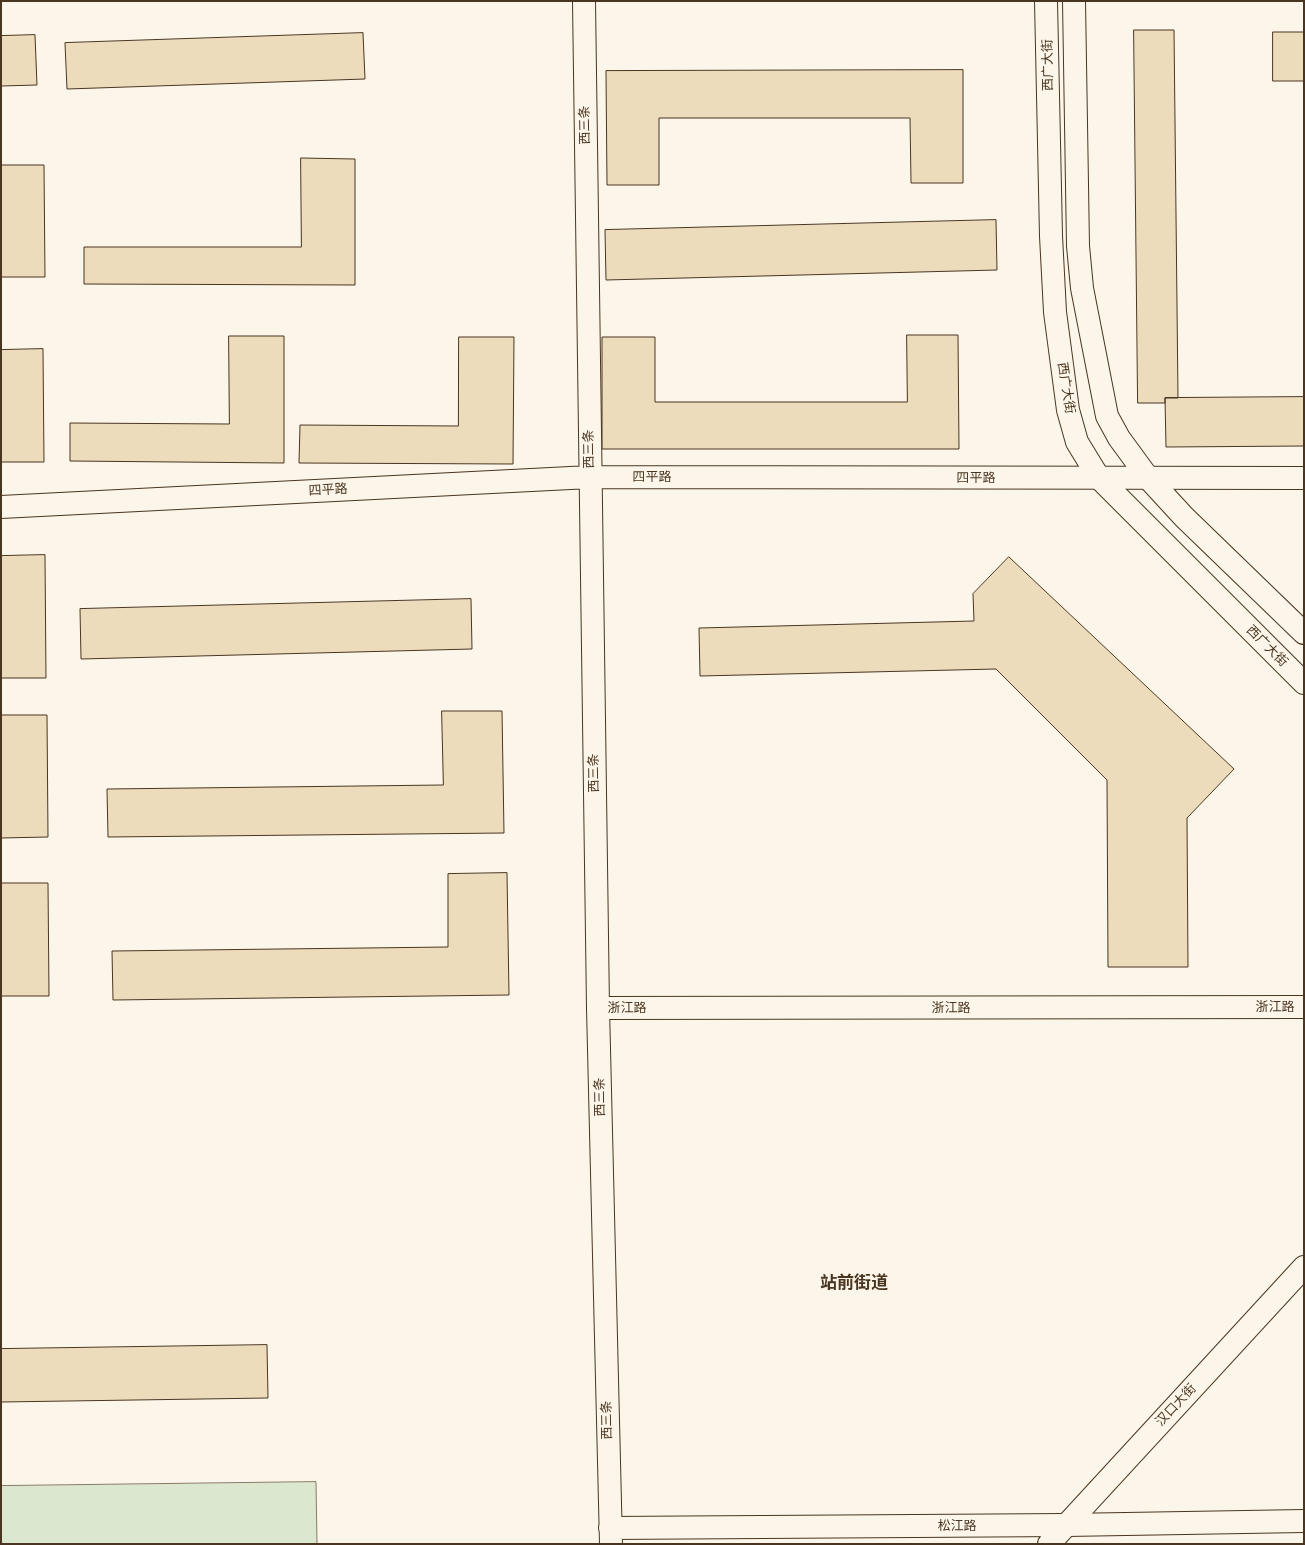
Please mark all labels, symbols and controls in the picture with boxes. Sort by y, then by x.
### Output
street label: 西广大街 [1040,39,1056,91]
street label: 西三条 [577,105,593,145]
street label: 西广大街 [1054,361,1078,415]
street label: 西三条 [581,429,597,469]
street label: 四平路 [633,469,671,485]
street label: 四平路 [957,470,995,486]
street label: 四平路 [308,481,348,499]
street label: 西广大街 [1243,622,1291,670]
street label: 西三条 [586,753,602,793]
street label: 浙江路 [1256,999,1294,1015]
street label: 浙江路 [608,1000,646,1016]
street label: 浙江路 [932,1000,970,1016]
street label: 西三条 [592,1077,608,1117]
district label: 站前街道 [820,1273,888,1293]
street label: 汉口大街 [1153,1381,1199,1429]
street label: 西三条 [599,1400,615,1440]
street label: 松江路 [938,1518,976,1534]

